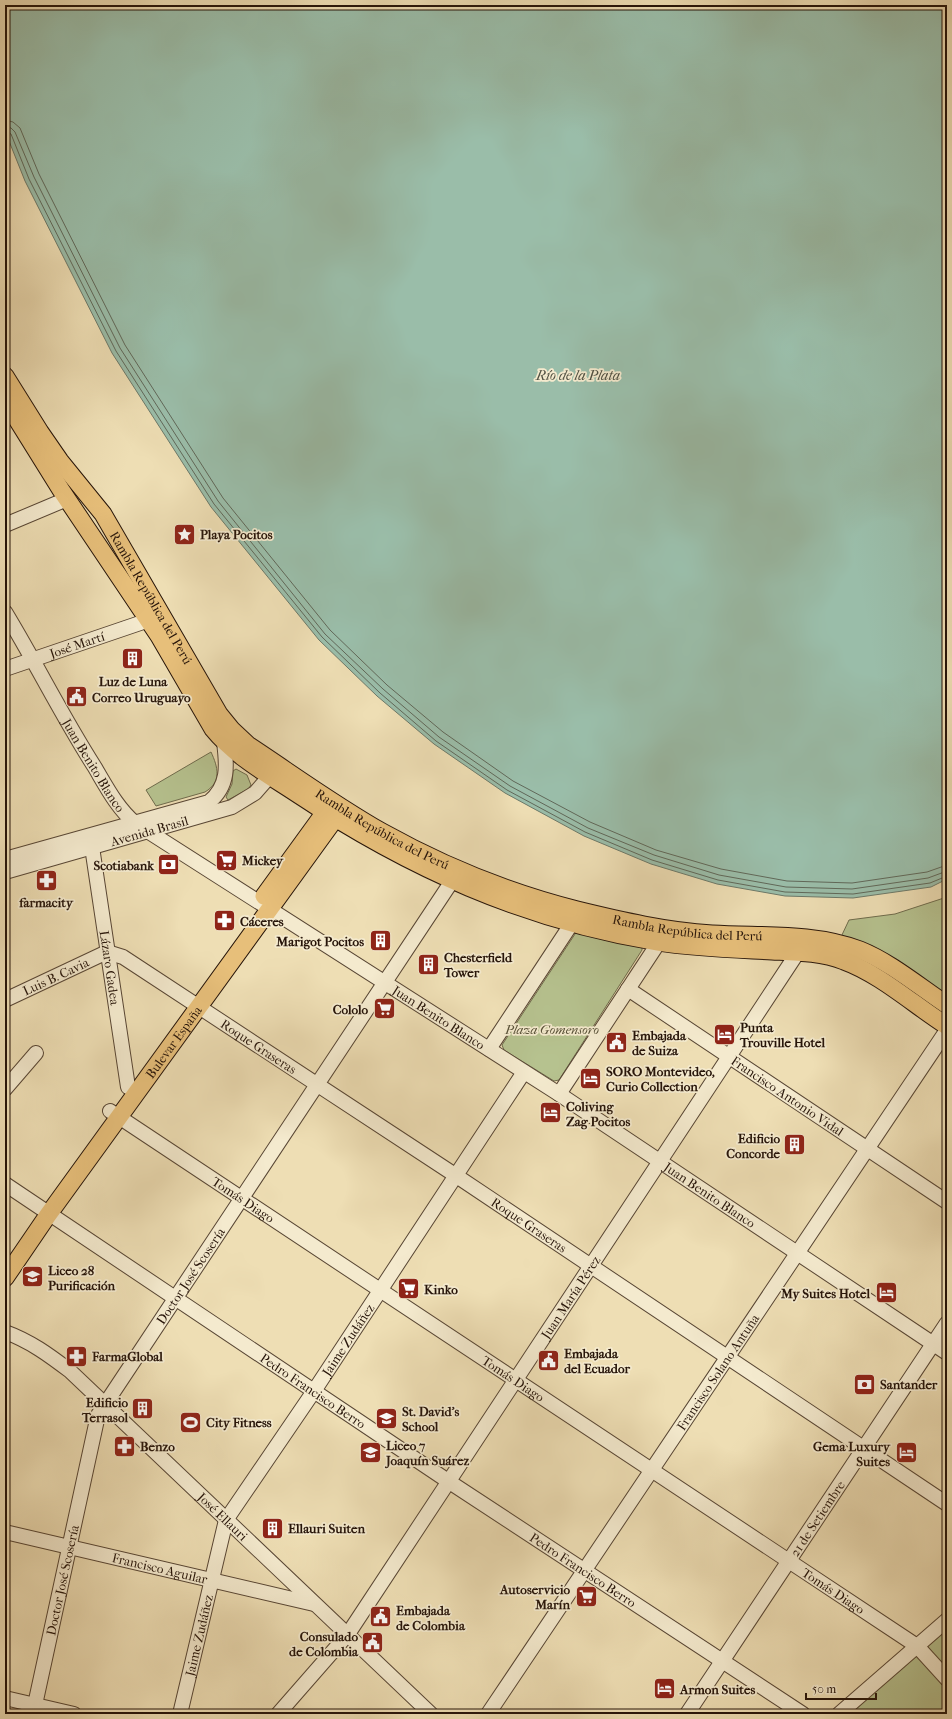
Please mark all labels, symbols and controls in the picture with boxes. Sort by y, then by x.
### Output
water label: Río de la Plata [535,367,620,384]
place icon: Playa Pocitos [172,521,198,547]
place label: Playa Pocitos [200,527,273,543]
street label: Rambla República del Perú [107,529,196,667]
street label: José Martí [47,629,107,662]
building icon: Luz de Luna [120,646,146,672]
place label: Luz de Luna [99,674,168,689]
public building icon: Correo Uruguayo [63,684,89,710]
place label: Correo Uruguayo [92,690,191,706]
street label: Juan Benito Blanco [59,715,128,815]
street label: Rambla República del Perú [313,786,452,873]
street label: Avenida Brasil [108,813,190,850]
supermarket icon: Mickey [213,847,239,873]
bank icon: Scotiabank [156,852,182,878]
place label: Mickey [241,853,284,869]
place label: Scotiabank [93,858,155,873]
pharmacy icon: farmacity [33,867,59,893]
place label: farmacity [18,895,74,911]
pharmacy icon: Cáceres [212,908,238,934]
street label: Rambla República del Perú [611,912,763,943]
place label: Cáceres [240,914,284,929]
building icon: Marigot Pocitos [367,928,393,954]
street label: Lázaro Gadea [97,929,123,1007]
place label: Marigot Pocitos [275,934,364,950]
place label: Chesterfield Tower [443,950,513,980]
building icon: Chesterfield Tower [415,951,441,977]
street label: Luis B. Cavia [20,954,92,999]
street label: Juan Benito Blanco [389,982,488,1053]
supermarket icon: Cololo [371,996,397,1022]
street label: Bulevar España [143,1002,206,1081]
place label: Cololo [333,1002,368,1017]
street label: Roque Graseras [218,1016,299,1077]
place label: Punta Trouville Hotel [739,1020,825,1050]
hotel icon: Punta Trouville Hotel [712,1021,738,1047]
park label: Plaza Gomensoro [504,1022,600,1037]
place label: Embajada de Suiza [632,1028,687,1058]
public building icon: Embajada de Suiza [604,1029,630,1055]
street label: Francisco Antonio Vidal [728,1053,847,1139]
place label: SORO Montevideo, Curio Collection [606,1064,715,1094]
hotel icon: SORO Montevideo, Curio Collection [577,1065,603,1091]
place label: Coliving Zag Pocitos [566,1099,630,1130]
hotel icon: Coliving Zag Pocitos [537,1100,563,1126]
place label: Edificio Concorde [726,1131,781,1161]
building icon: Edificio Concorde [782,1132,808,1158]
street label: Juan Benito Blanco [660,1159,758,1231]
street label: Tomás Diago [209,1174,278,1226]
street label: Roque Graseras [488,1195,570,1256]
street label: Doctor José Scosería [153,1224,229,1327]
street label: Juan María Pérez [537,1253,604,1342]
place label: Liceo 28 Purificación [48,1263,116,1293]
school or university icon: Liceo 28 Purificación [20,1264,46,1290]
supermarket icon: Kinko [395,1276,421,1302]
hotel icon: My Suites Hotel [873,1280,899,1306]
place label: Kinko [424,1282,458,1297]
place label: My Suites Hotel [780,1286,870,1302]
street label: Jaime Zudáñez [318,1301,378,1380]
street label: Francisco Solano Antuña [674,1310,763,1433]
pharmacy icon: FarmaGlobal [64,1343,90,1369]
place label: Embajada del Ecuador [564,1346,630,1376]
public building icon: Embajada del Ecuador [536,1347,562,1373]
place label: FarmaGlobal [91,1349,163,1364]
street label: Pedro Francisco Berro [257,1350,369,1432]
street label: Tomás Diago [479,1353,548,1405]
bank icon: Santander [851,1371,877,1397]
place label: Santander [880,1377,938,1392]
place label: Edificio Terrasol [81,1395,128,1425]
building icon: Edificio Terrasol [130,1396,156,1422]
place label: St. David's School [402,1404,459,1434]
school or university icon: St. David's School [374,1405,400,1431]
sports icon: City Fitness [178,1409,204,1435]
place label: City Fitness [206,1415,272,1431]
pharmacy icon: Benzo [111,1433,137,1459]
place label: Liceo 7 Joaquín Suárez [384,1438,469,1469]
place label: Benzo [140,1439,175,1454]
school or university icon: Liceo 7 Joaquín Suárez [358,1439,384,1465]
place label: Gema Luxury Suites [813,1439,891,1469]
hotel icon: Gema Luxury Suites [893,1440,919,1466]
street label: 21 de Setiembre [787,1477,848,1559]
street label: José Ellauri [194,1489,251,1544]
building icon: Ellauri Suiten [259,1515,285,1541]
place label: Ellauri Suiten [288,1521,365,1536]
street label: Doctor José Scosería [43,1523,82,1637]
street label: Pedro Francisco Berro [527,1530,639,1611]
street label: Francisco Aguilar [111,1550,209,1587]
street label: Tomás Diago [799,1565,868,1617]
place label: Autoservicio Marín [499,1582,570,1612]
supermarket icon: Autoservicio Marín [573,1583,599,1609]
street label: Jaime Zudáñez [182,1593,216,1679]
place label: Embajada de Colombia [396,1603,466,1633]
public building icon: Embajada de Colombia [367,1604,393,1630]
place label: Consulado de Colombia [289,1629,359,1659]
public building icon: Consulado de Colombia [360,1630,386,1656]
scale bar [806,1675,876,1701]
hotel icon: Armon Suites [652,1676,678,1702]
place label: Armon Suites [679,1682,755,1697]
text: 50 m [812,1682,836,1696]

